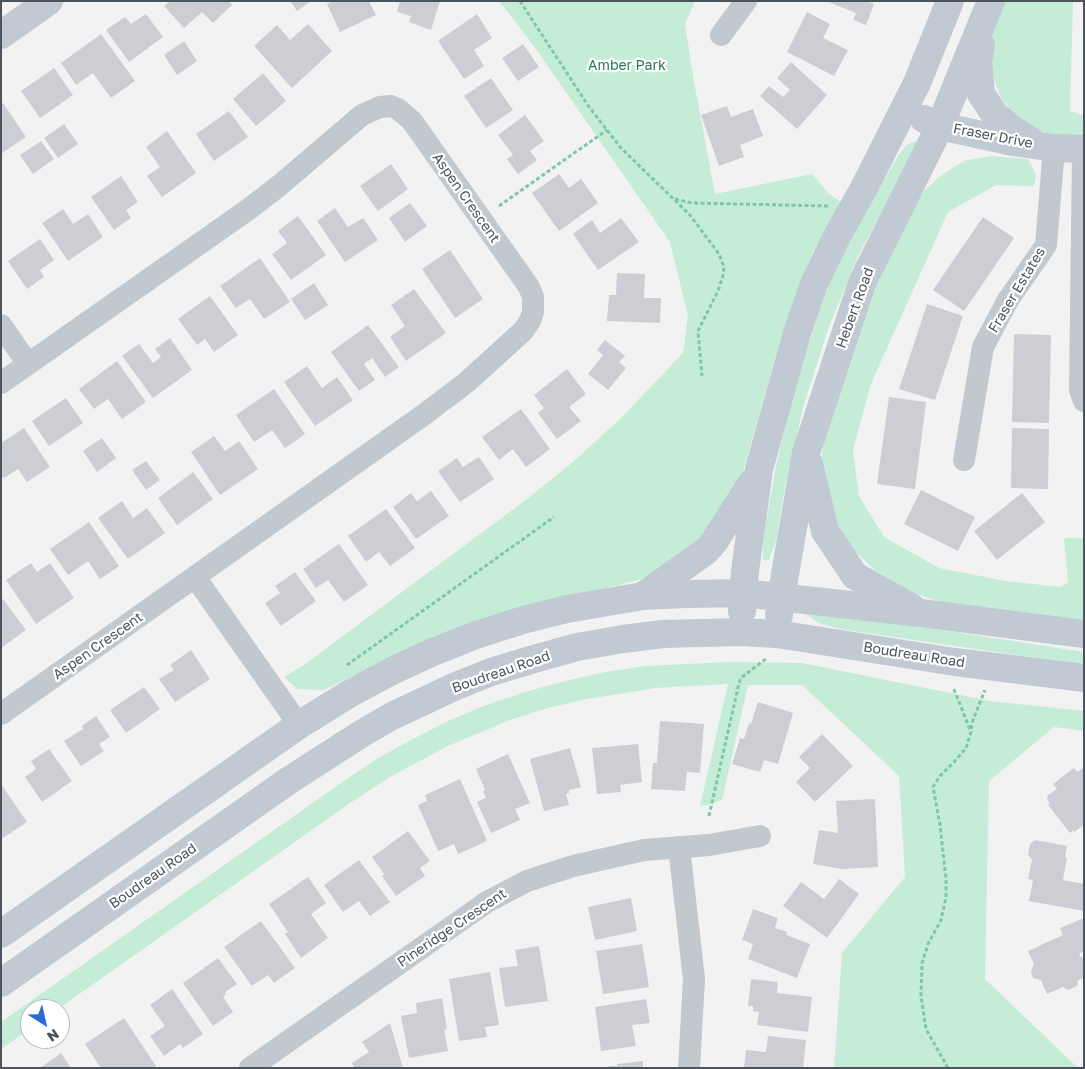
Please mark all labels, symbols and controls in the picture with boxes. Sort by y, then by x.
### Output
park label: Amber Park [588,58,666,74]
street label: Fraser Drive [952,120,1034,152]
street label: Aspen Crescent [429,150,503,246]
street label: Fraser Estates [985,244,1049,336]
street label: Hebert Road [833,265,877,351]
street label: Aspen Crescent [50,609,146,683]
street label: Boudreau Road [862,639,966,671]
street label: Boudreau Road [450,647,552,697]
street label: Boudreau Road [106,840,200,912]
street label: Pineridge Crescent [394,885,510,971]
north arrow [20,999,70,1049]
text: N [44,1026,63,1046]

